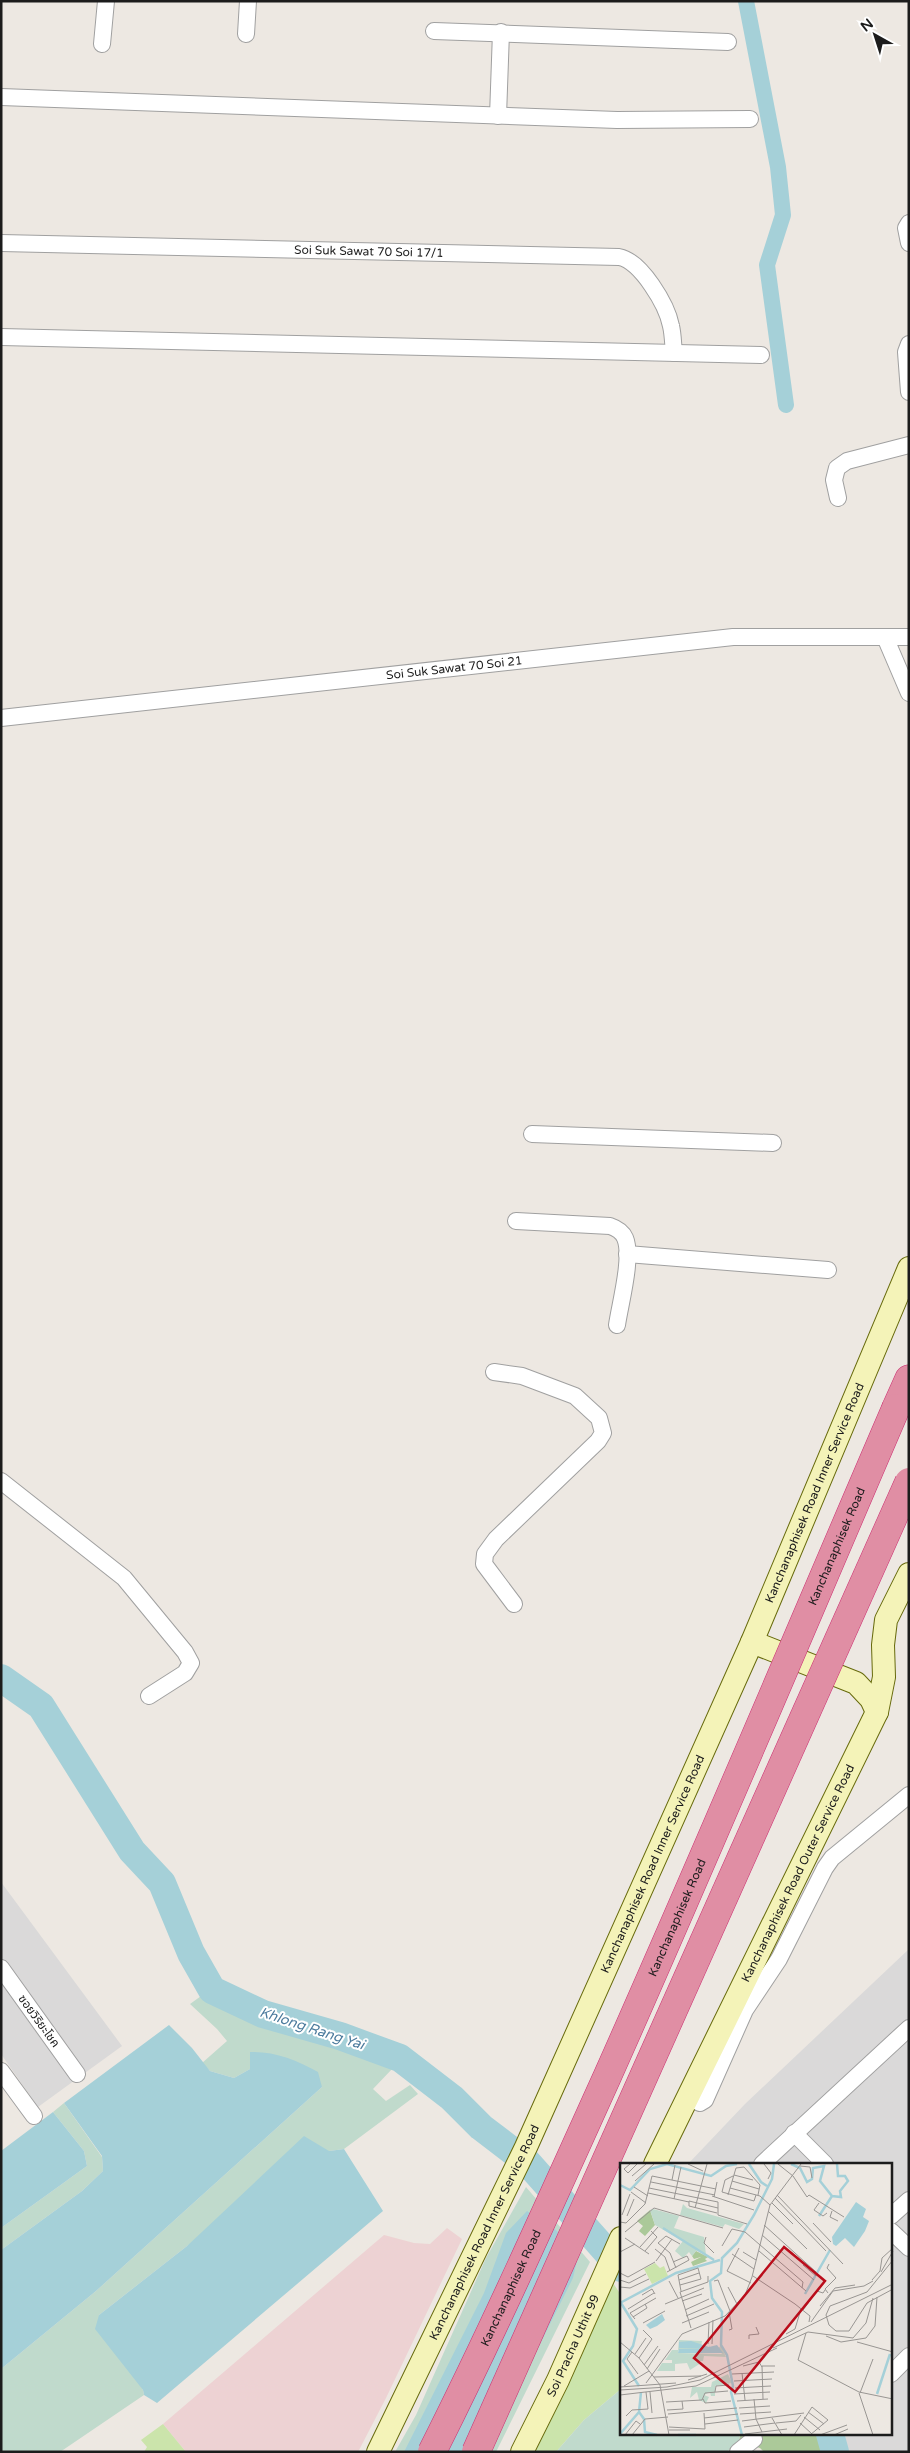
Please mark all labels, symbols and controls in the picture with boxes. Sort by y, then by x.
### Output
north arrow [850,10,900,60]
text: N [857,15,877,35]
street label: Soi Suk Sawat 70 Soi 17/1 [294,243,444,260]
street label: Soi Suk Sawat 70 Soi 21 [385,653,523,682]
street label: Kanchanaphisek Road Inner Service Road [761,1381,867,1605]
street label: Kanchanaphisek Road [806,1485,868,1607]
street label: Kanchanaphisek Road Inner Service Road [598,1753,708,1975]
street label: Kanchanaphisek Road Outer Service Road [738,1762,857,1984]
street label: Kanchanaphisek Road [645,1857,709,1979]
street label: ซอยวิริยะโชค [15,1992,63,2050]
water label: Khlong Rang Yai [257,2004,368,2054]
street label: Kanchanaphisek Road Inner Service Road [428,2123,542,2343]
inset map [620,2163,892,2436]
street label: Kanchanaphisek Road [478,2227,544,2349]
street label: Soi Pracha Uthit 99 [544,2292,602,2399]

